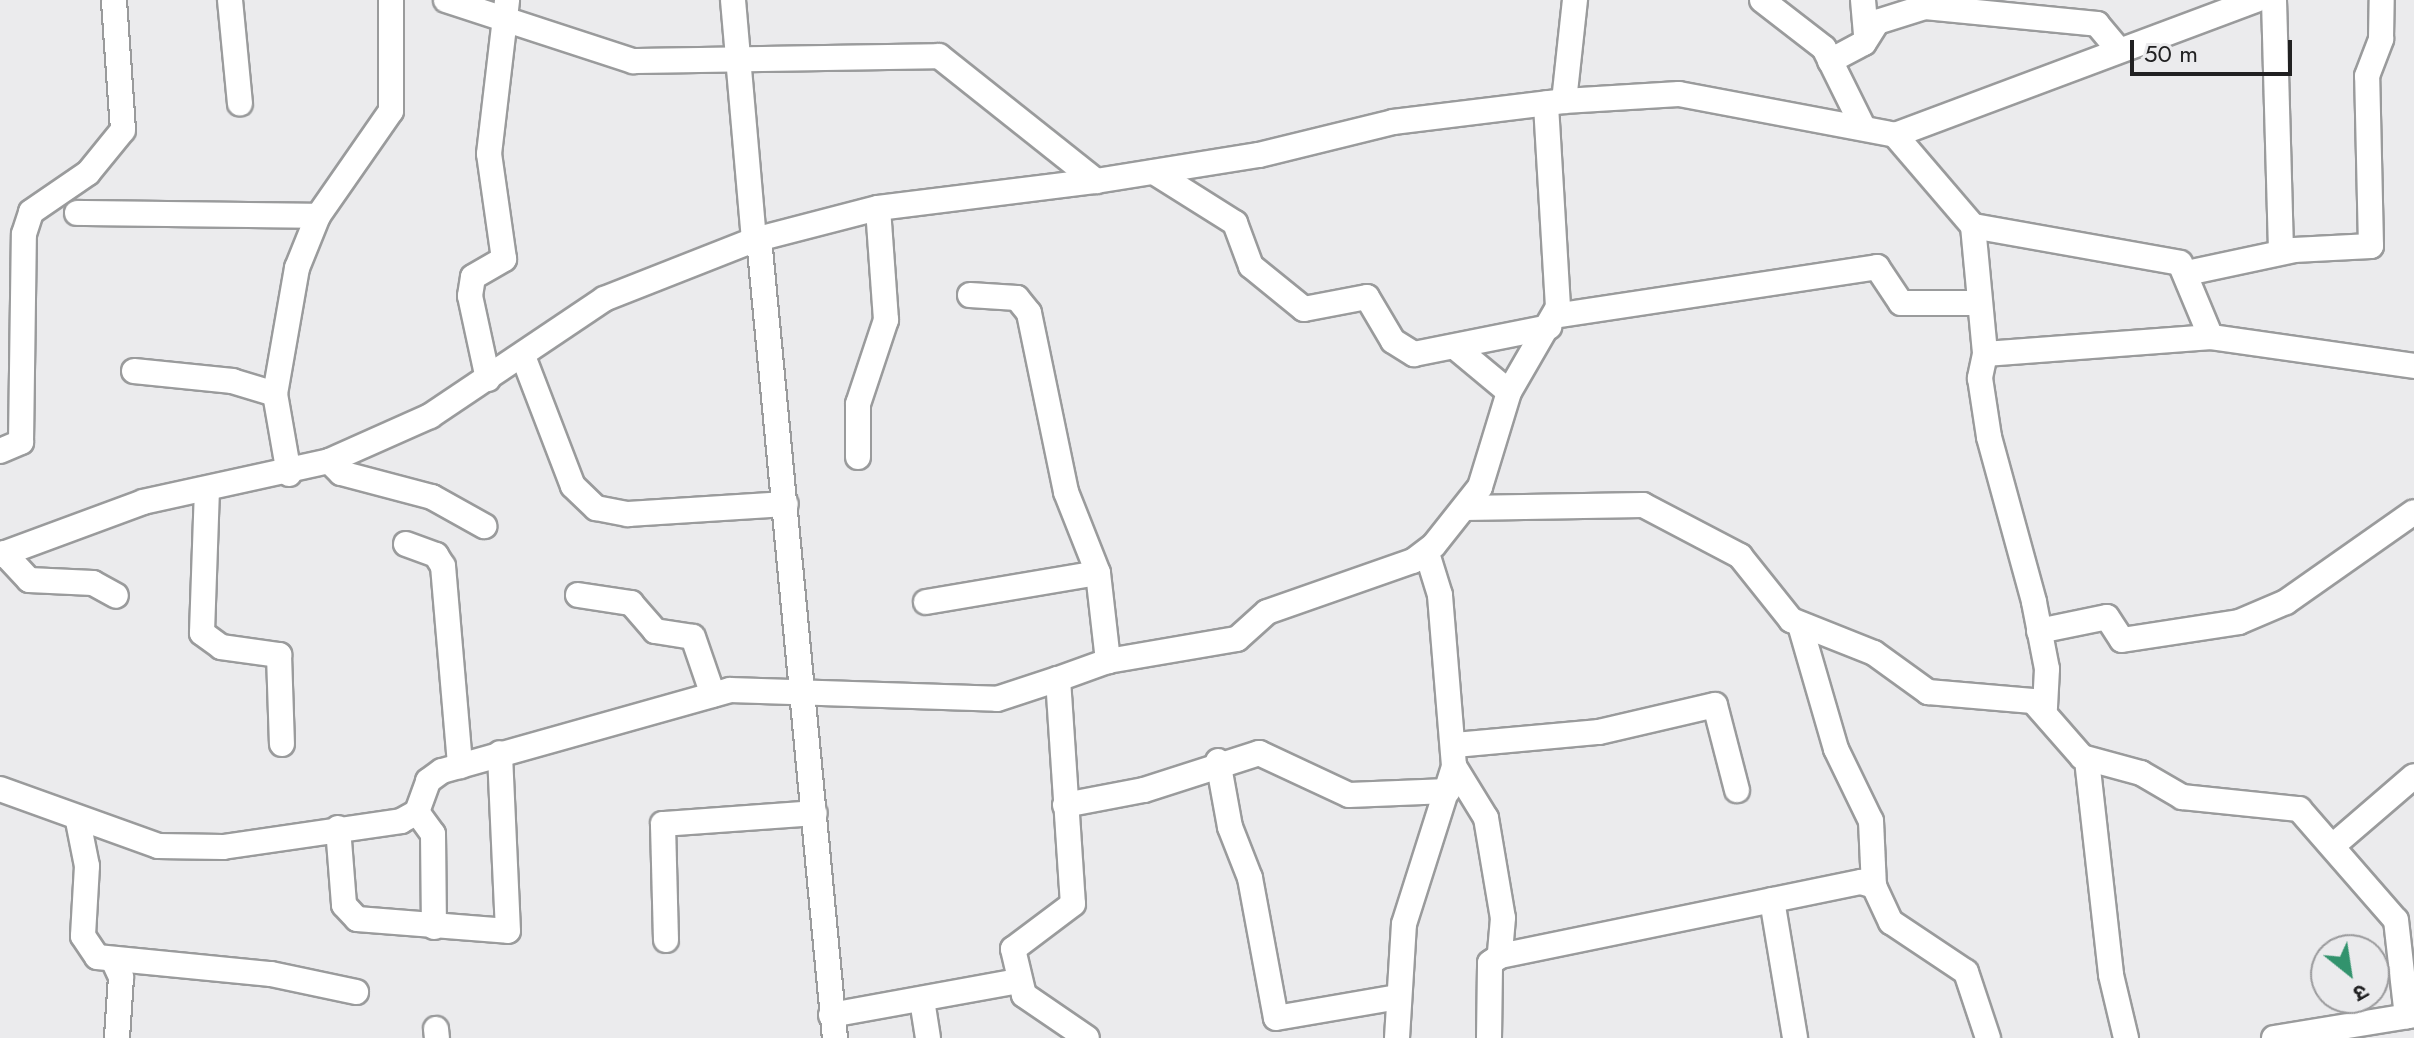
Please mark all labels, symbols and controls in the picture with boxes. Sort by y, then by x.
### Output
scale bar [2134,24,2296,74]
text: 50 m [2144,36,2198,71]
north arrow [2310,934,2390,1014]
text: उ [2347,976,2375,1010]

